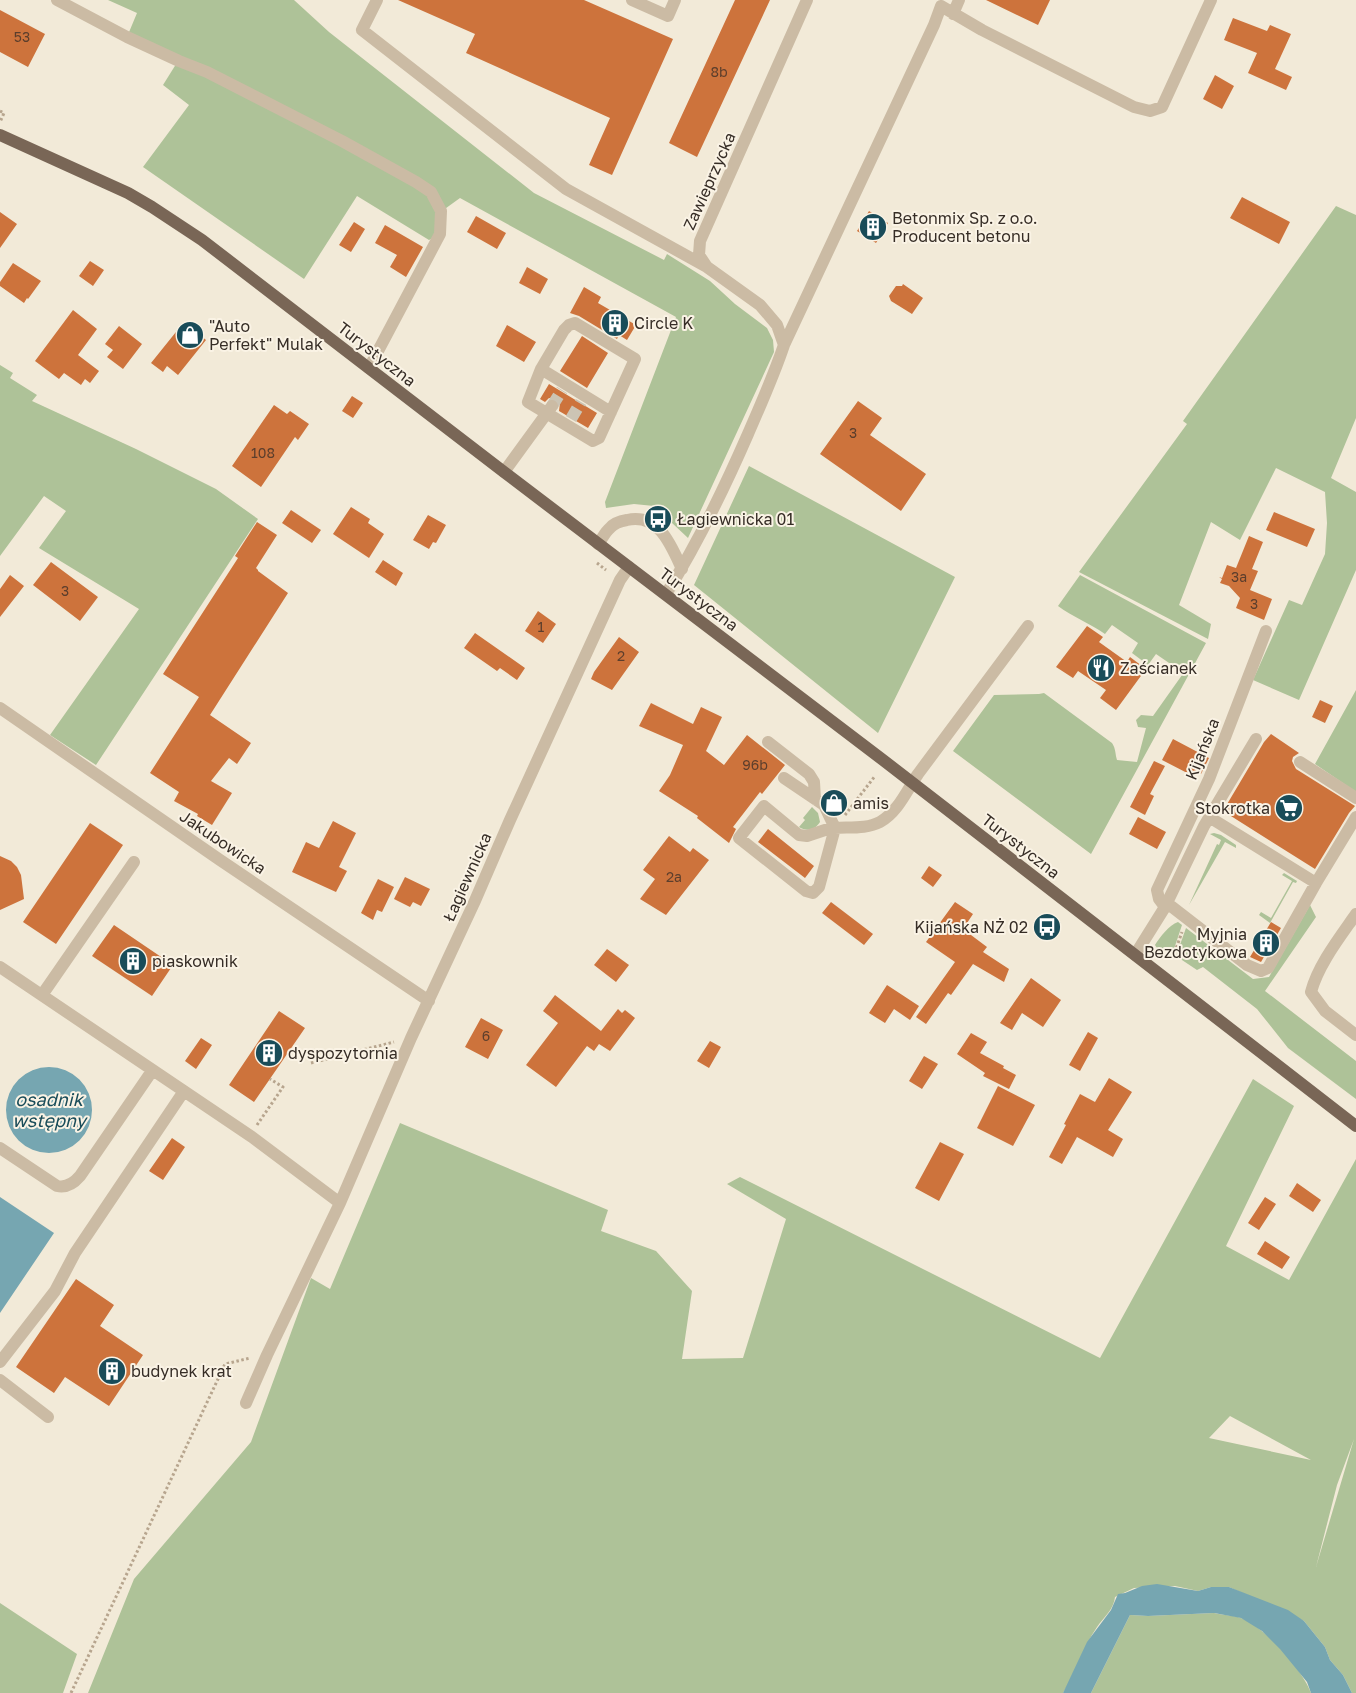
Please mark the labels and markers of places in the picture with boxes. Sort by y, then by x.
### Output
place label: Betonmix Sp. z o.o. Producent betonu [892,208,1038,246]
building icon: Betonmix Sp. z o.o. Producent betonu [858,212,888,242]
building icon: Circle K [600,308,630,338]
place label: Circle K [634,313,693,333]
place label: "Auto Perfekt" Mulak [209,316,323,354]
shop icon: "Auto Perfekt" Mulak [175,320,205,350]
bus stop icon: Łagiewnicka 01 [643,504,673,534]
place label: Łagiewnicka 01 [677,509,795,529]
restaurant icon: Zaścianek [1086,653,1116,683]
place label: Zaścianek [1120,658,1197,678]
shop icon: amis [819,788,849,818]
place label: amis [853,793,889,813]
supermarket icon: Stokrotka [1274,793,1304,823]
place label: Stokrotka [1195,798,1270,818]
bus stop icon: Kijańska NŻ 02 [1032,912,1062,942]
place label: Kijańska NŻ 02 [914,917,1028,937]
place label: Myjnia Bezdotykowa [1144,924,1247,962]
building icon: Myjnia Bezdotykowa [1251,928,1281,958]
building icon: piaskownik [118,946,148,976]
place label: piaskownik [152,951,238,971]
building icon: dyspozytornia [254,1038,284,1068]
place label: dyspozytornia [288,1043,398,1063]
building icon: budynek krat [97,1356,127,1386]
place label: budynek krat [131,1361,232,1381]

